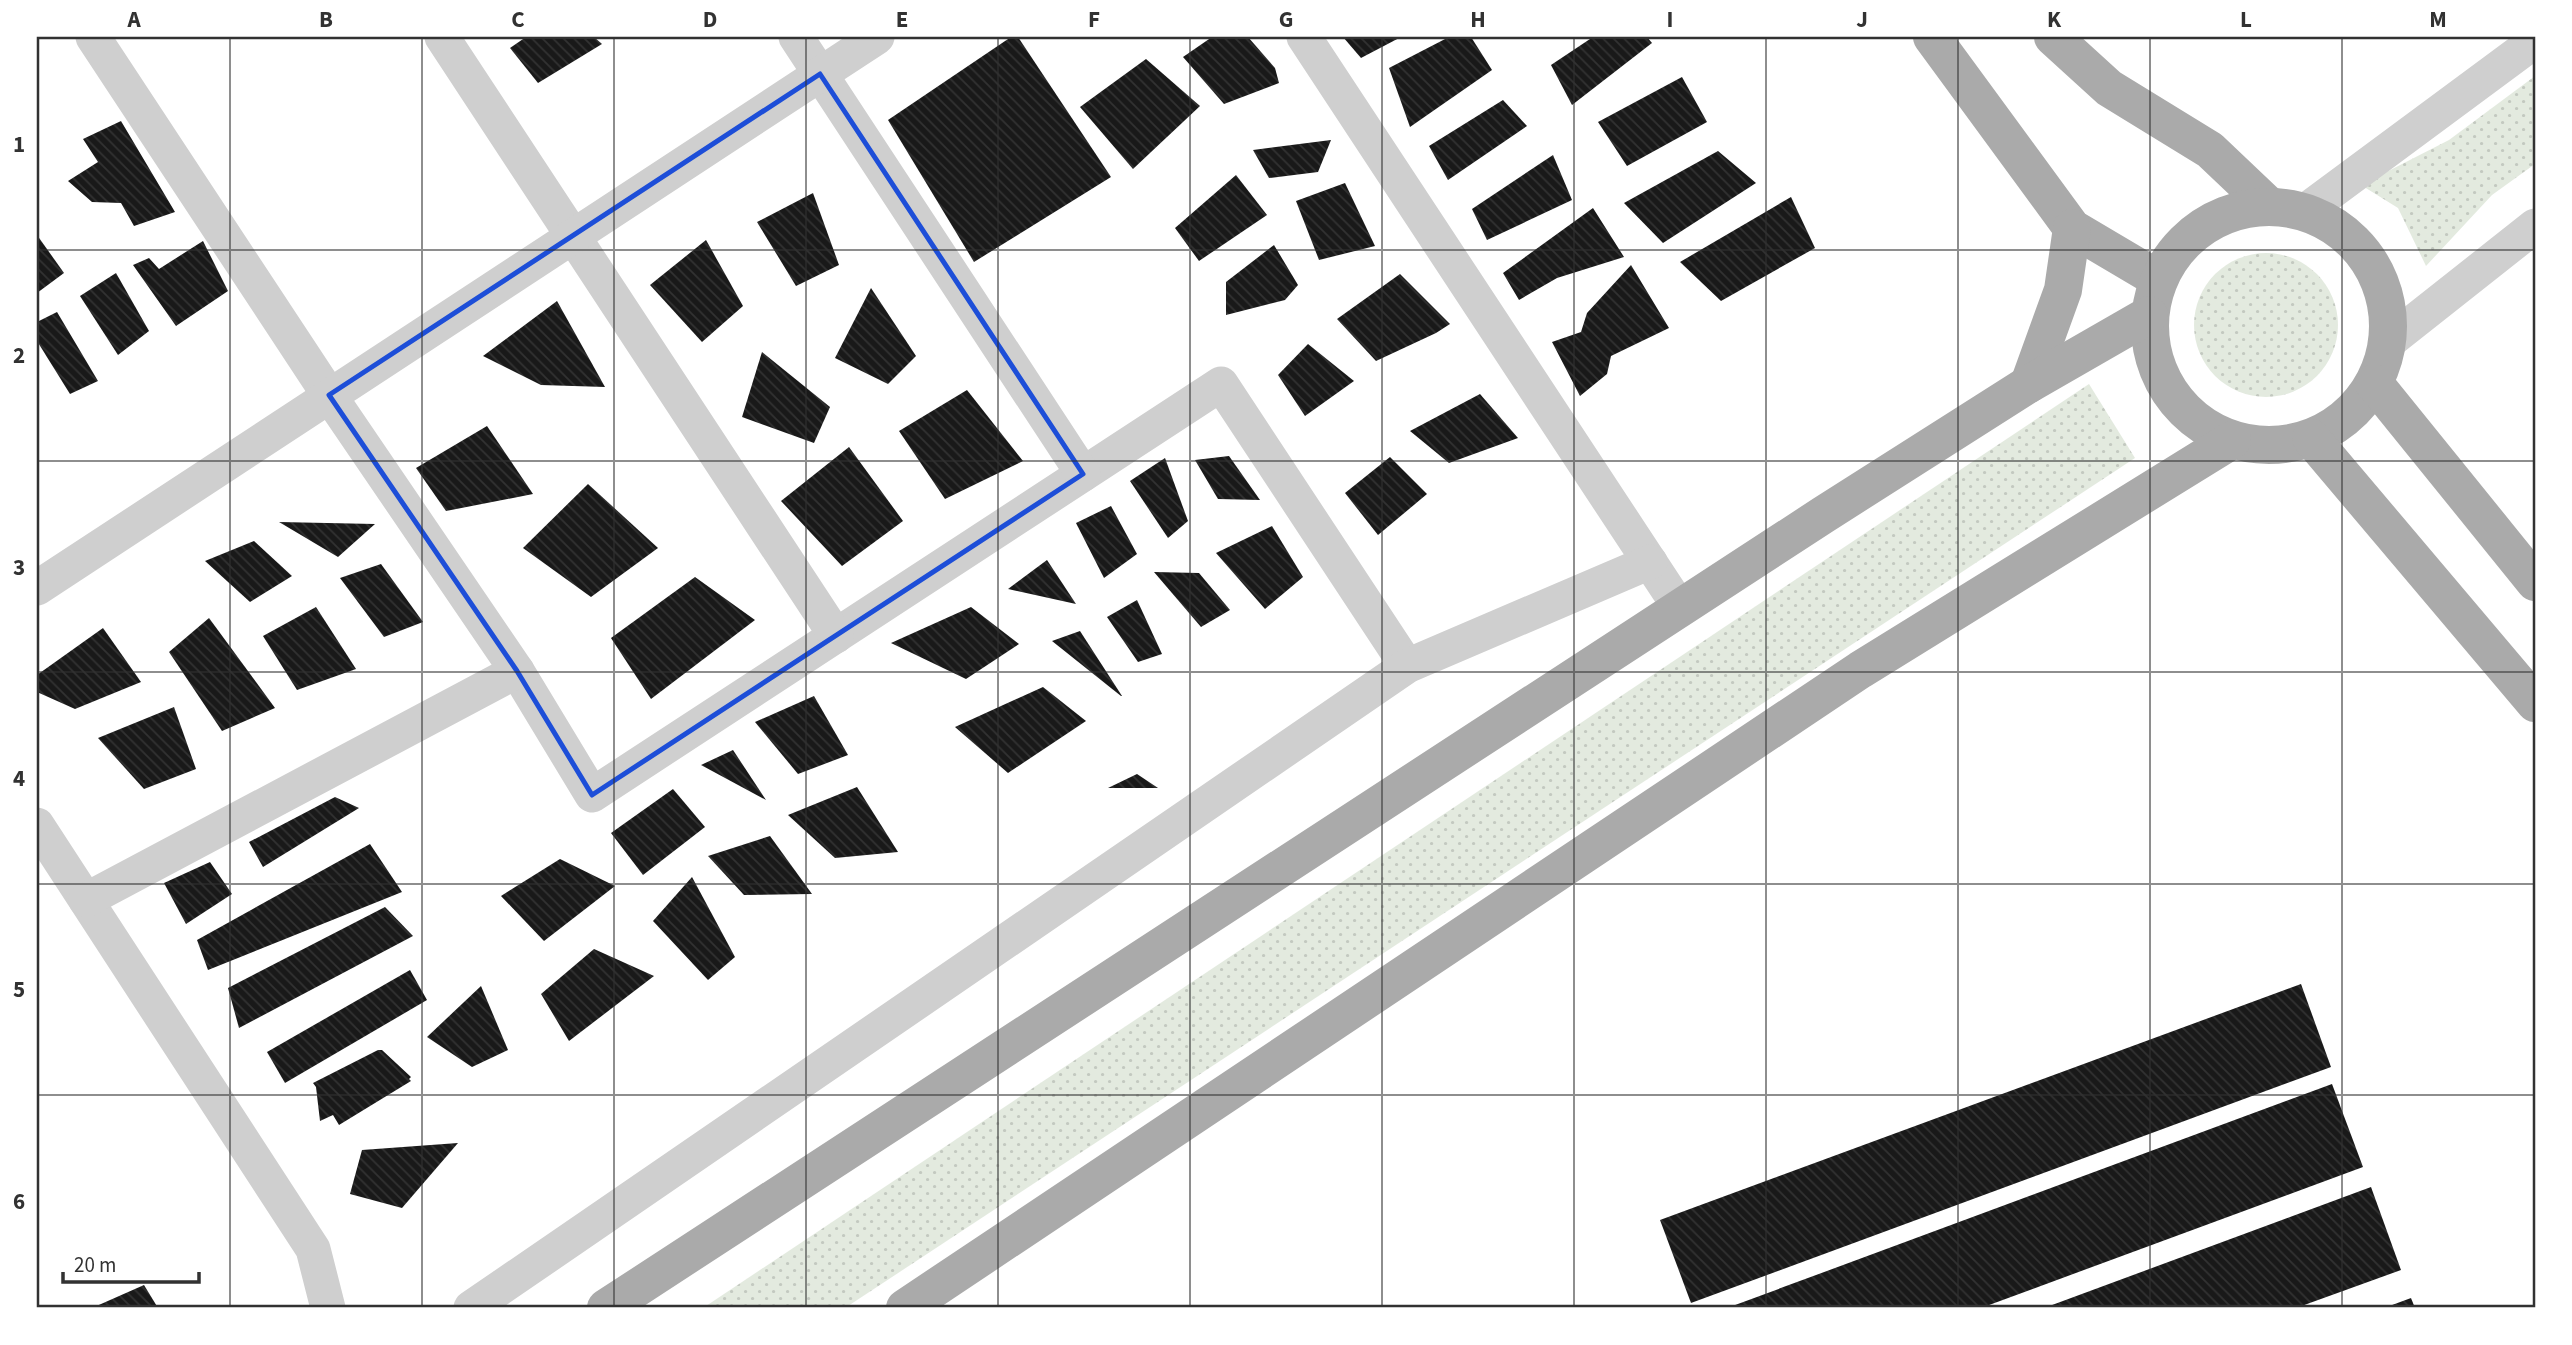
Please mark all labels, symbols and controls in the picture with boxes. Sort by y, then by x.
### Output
text: A [126,3,141,36]
text: B [319,3,333,36]
text: C [511,3,525,36]
text: D [703,3,717,36]
text: E [896,3,908,36]
text: F [1088,3,1100,36]
text: G [1279,3,1293,36]
text: H [1470,3,1486,36]
text: I [1667,3,1673,36]
text: J [1856,3,1868,36]
text: K [2047,3,2062,36]
text: L [2240,3,2252,36]
text: M [2429,3,2447,36]
text: 1 [13,128,25,161]
text: 2 [13,339,25,372]
text: 3 [13,551,25,584]
text: 4 [13,762,25,795]
text: 5 [13,973,25,1006]
text: 6 [13,1185,25,1218]
scale bar [63,1240,200,1284]
text: 20 m [74,1250,116,1280]

